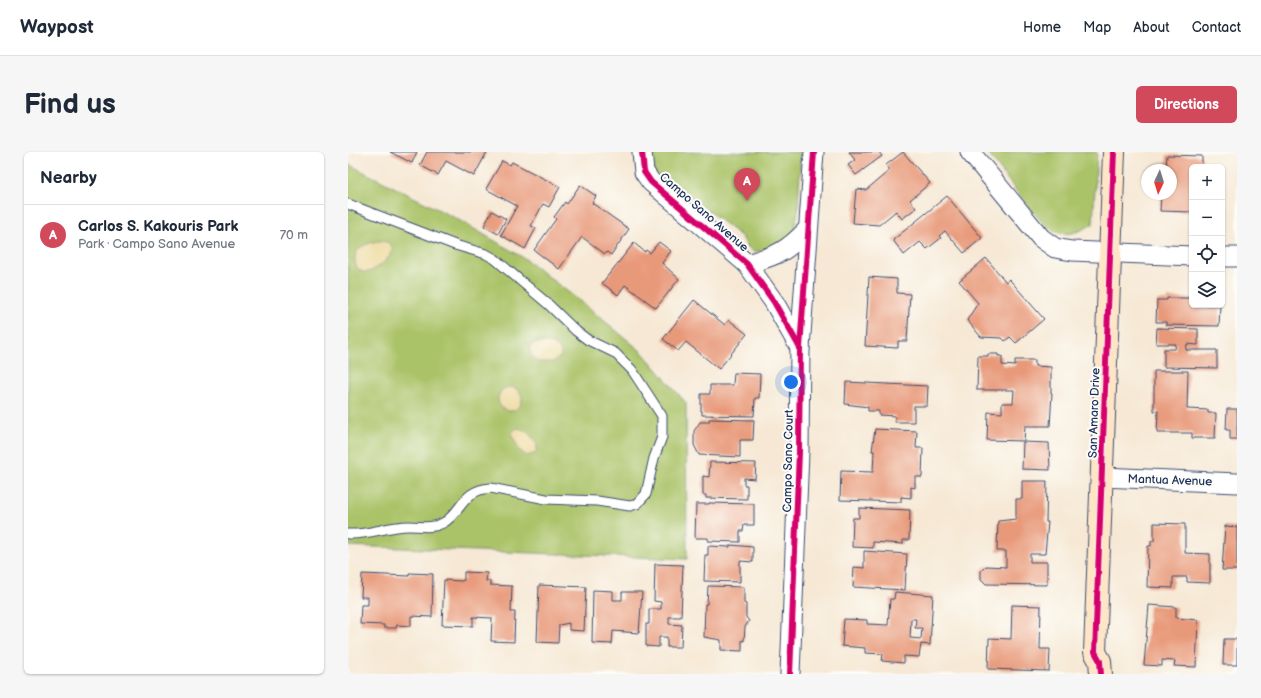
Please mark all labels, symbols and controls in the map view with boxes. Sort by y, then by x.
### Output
text: Waypost [20,16,94,39]
text: Home [1023,19,1061,36]
text: Map [1083,19,1111,36]
text: About [1133,19,1170,36]
text: Contact [1192,19,1241,36]
button: Directions [1136,86,1237,123]
text: Find us [24,88,116,121]
north arrow [1141,164,1177,200]
map controls [1189,164,1225,308]
button: + [1189,164,1225,200]
text: Nearby [40,168,97,188]
pin: A [734,168,760,201]
street label: Campo Sano Avenue [656,169,752,255]
button: − [1189,200,1225,236]
text: Carlos S. Kakouris Park [78,217,238,236]
text: A [49,227,57,243]
text: 70 m [280,227,308,243]
text: Park · Campo Sano Avenue [78,236,235,252]
button: locate [1189,236,1225,272]
button: layers [1189,272,1225,308]
street label: San Amaro Drive [1085,368,1104,458]
your location [781,372,801,392]
street label: Campo Sano Court [780,409,797,513]
street label: Mantua Avenue [1127,472,1212,489]

